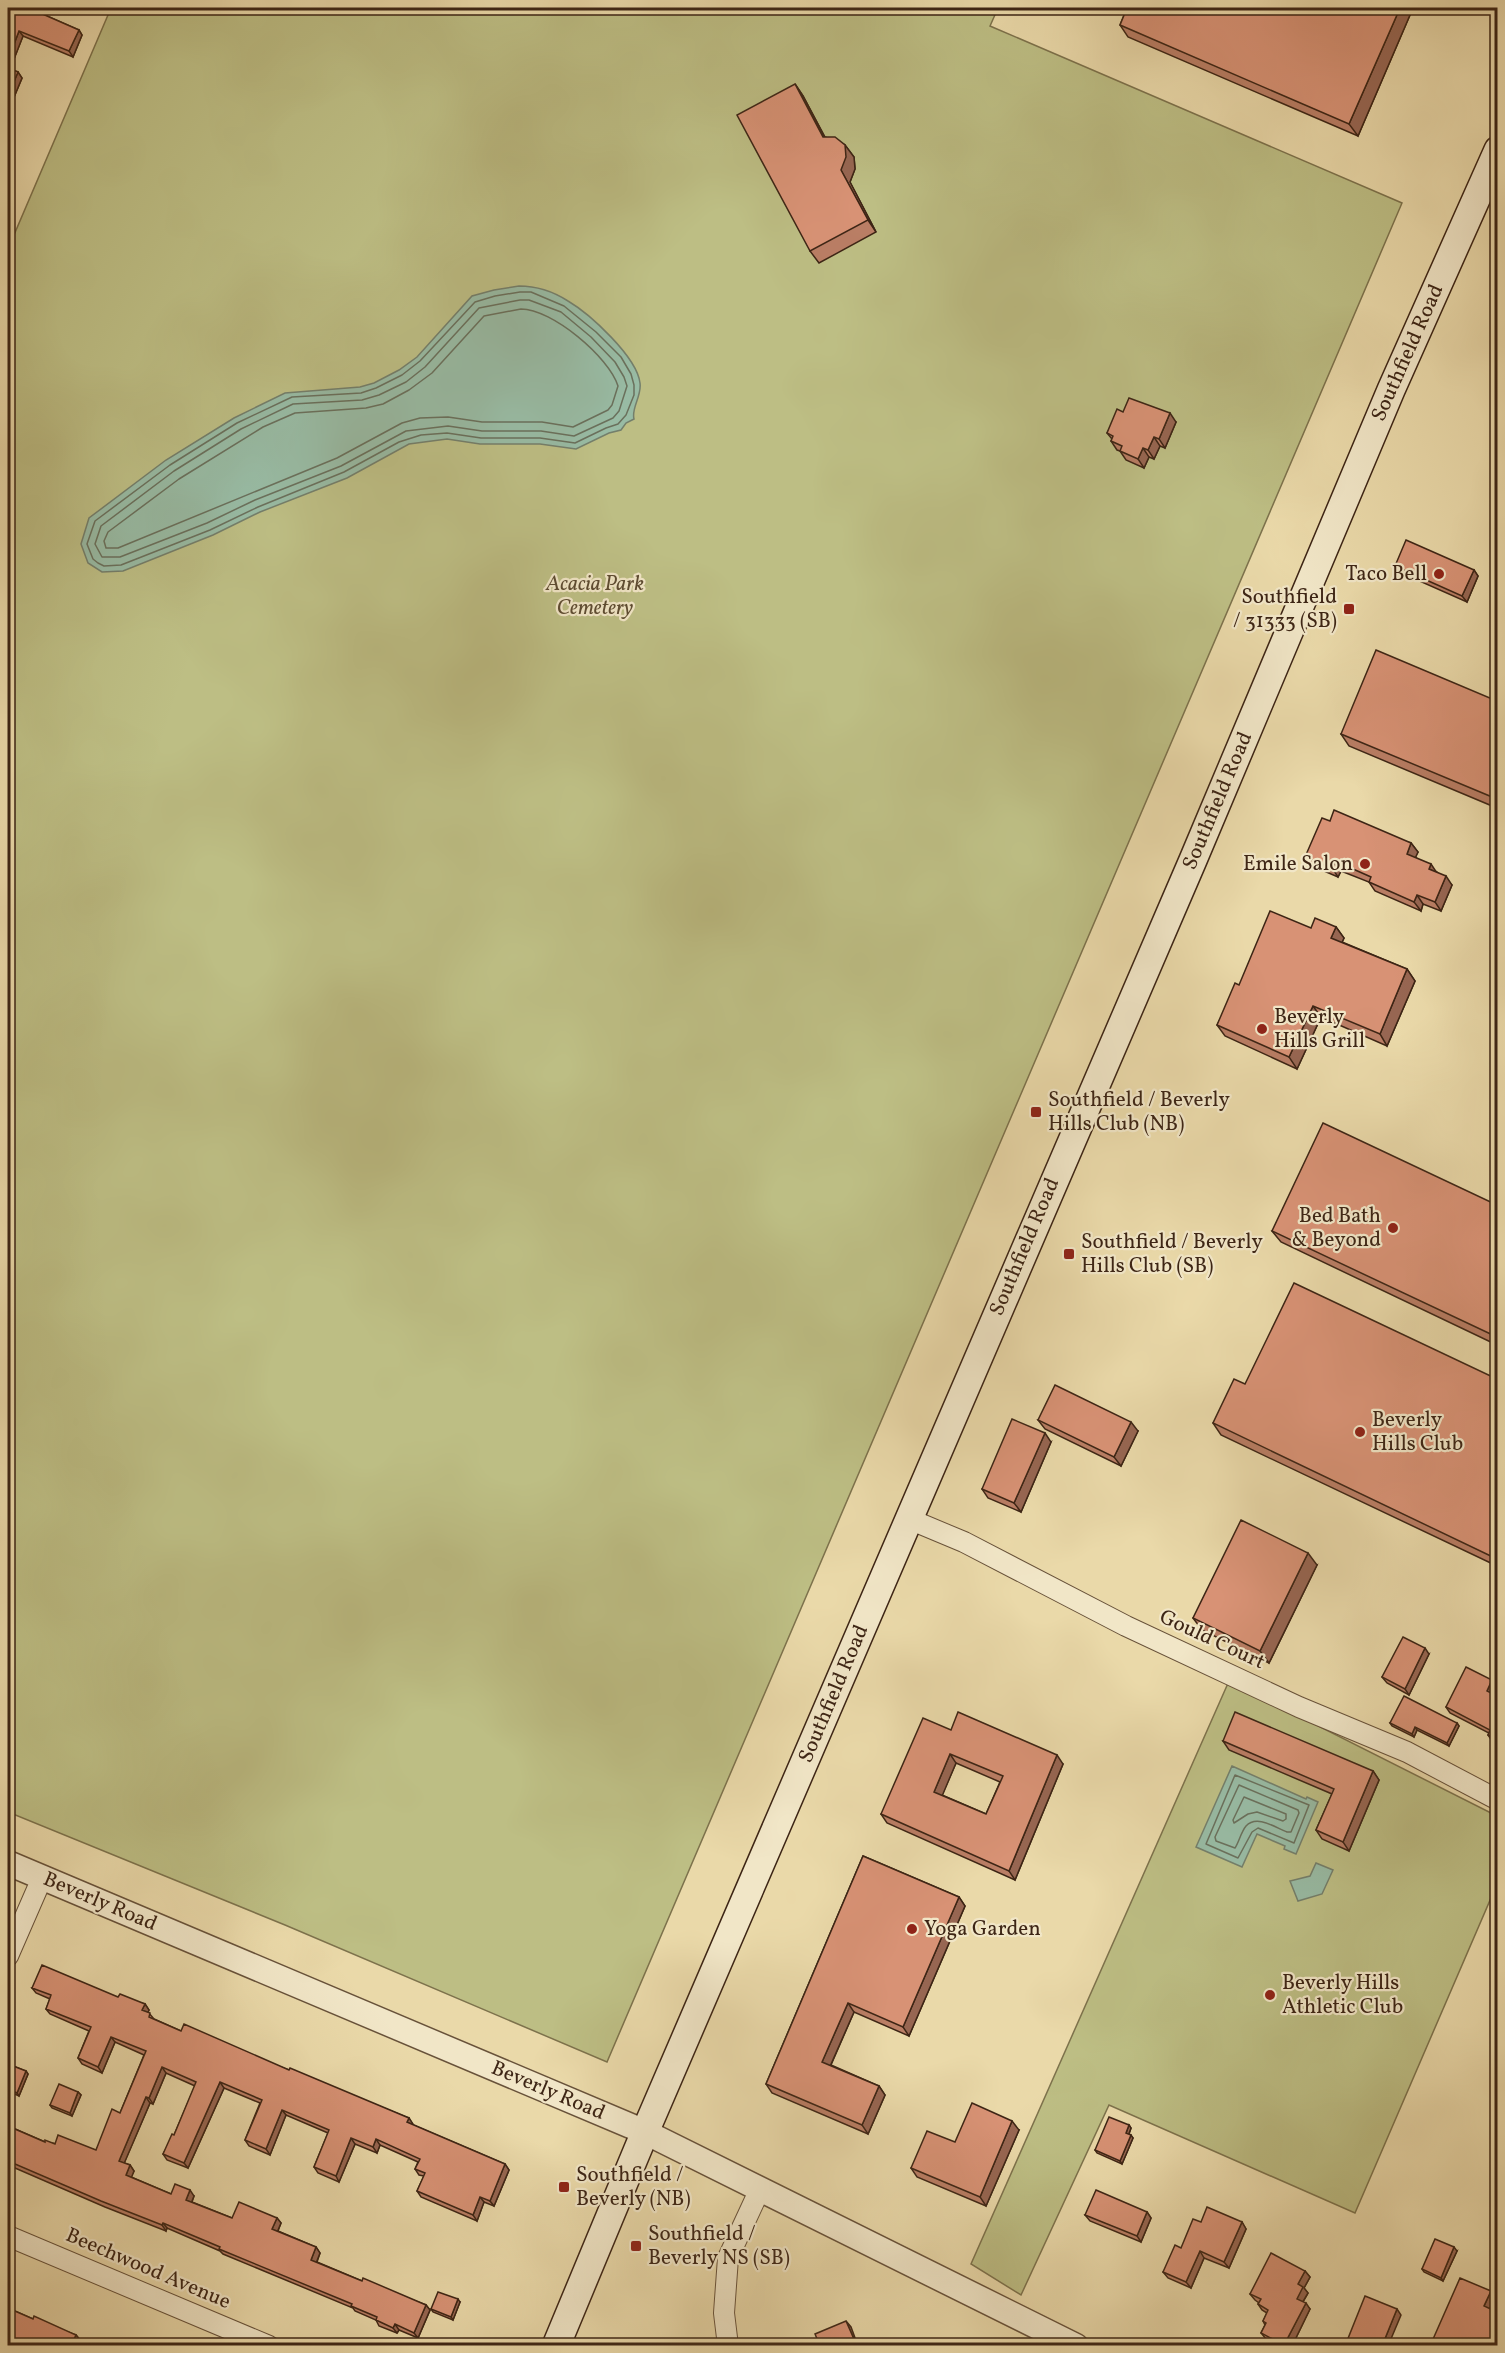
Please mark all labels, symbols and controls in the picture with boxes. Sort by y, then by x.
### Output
street label: Southfield Road [1365,280,1451,426]
place label: Taco Bell [1345,560,1427,589]
marker: Taco Bell [1432,567,1446,581]
park label: Acacia Park Cemetery [545,570,644,623]
place label: Southfield / 31333 (SB) [1233,583,1337,636]
marker: Southfield / 31333 (SB) [1342,602,1356,616]
street label: Southfield Road [1176,728,1260,874]
place label: Emile Salon [1243,850,1353,879]
marker: Emile Salon [1358,857,1372,871]
place label: Beverly Hills Grill [1274,1003,1365,1056]
marker: Beverly Hills Grill [1255,1022,1269,1036]
place label: Southfield / Beverly Hills Club (NB) [1048,1086,1231,1139]
marker: Southfield / Beverly Hills Club (NB) [1029,1105,1043,1119]
street label: Southfield Road [983,1174,1067,1320]
place label: Bed Bath & Beyond [1292,1202,1381,1255]
marker: Bed Bath & Beyond [1386,1221,1400,1235]
place label: Southfield / Beverly Hills Club (SB) [1081,1228,1264,1281]
marker: Southfield / Beverly Hills Club (SB) [1062,1247,1076,1261]
place label: Beverly Hills Club [1372,1406,1463,1459]
marker: Beverly Hills Club [1353,1425,1367,1439]
street label: Gould Court [1154,1603,1270,1677]
street label: Southfield Road [792,1621,876,1767]
street label: Beverly Road [39,1865,161,1939]
place label: Yoga Garden [924,1915,1041,1944]
marker: Yoga Garden [905,1922,919,1936]
place label: Beverly Hills Athletic Club [1282,1969,1403,2022]
marker: Beverly Hills Athletic Club [1263,1988,1277,2002]
street label: Beverly Road [487,2054,609,2128]
place label: Southfield / Beverly (NB) [576,2161,691,2214]
marker: Southfield / Beverly (NB) [557,2180,571,2194]
place label: Southfield / Beverly NS (SB) [648,2220,790,2273]
street label: Beechwood Avenue [61,2221,235,2317]
marker: Southfield / Beverly NS (SB) [629,2239,643,2253]

